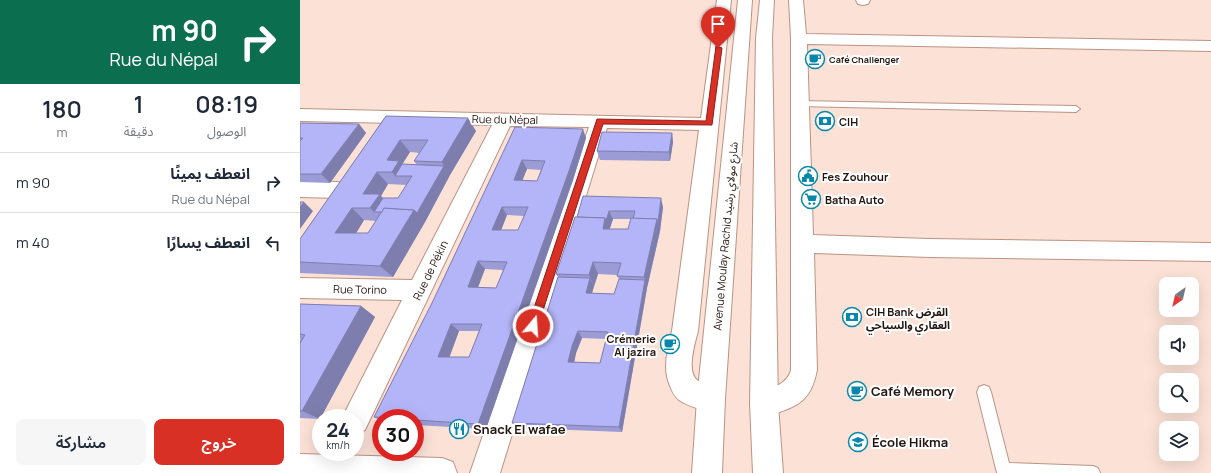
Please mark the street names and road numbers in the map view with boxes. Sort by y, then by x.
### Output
street label: Rue du Népal [472,111,538,127]
street label: Avenue Moulay Rachid شارع مولاي رشيد [709,141,743,331]
street label: Rue de Pékin [409,238,451,302]
street label: Rue Torino [333,281,388,297]

